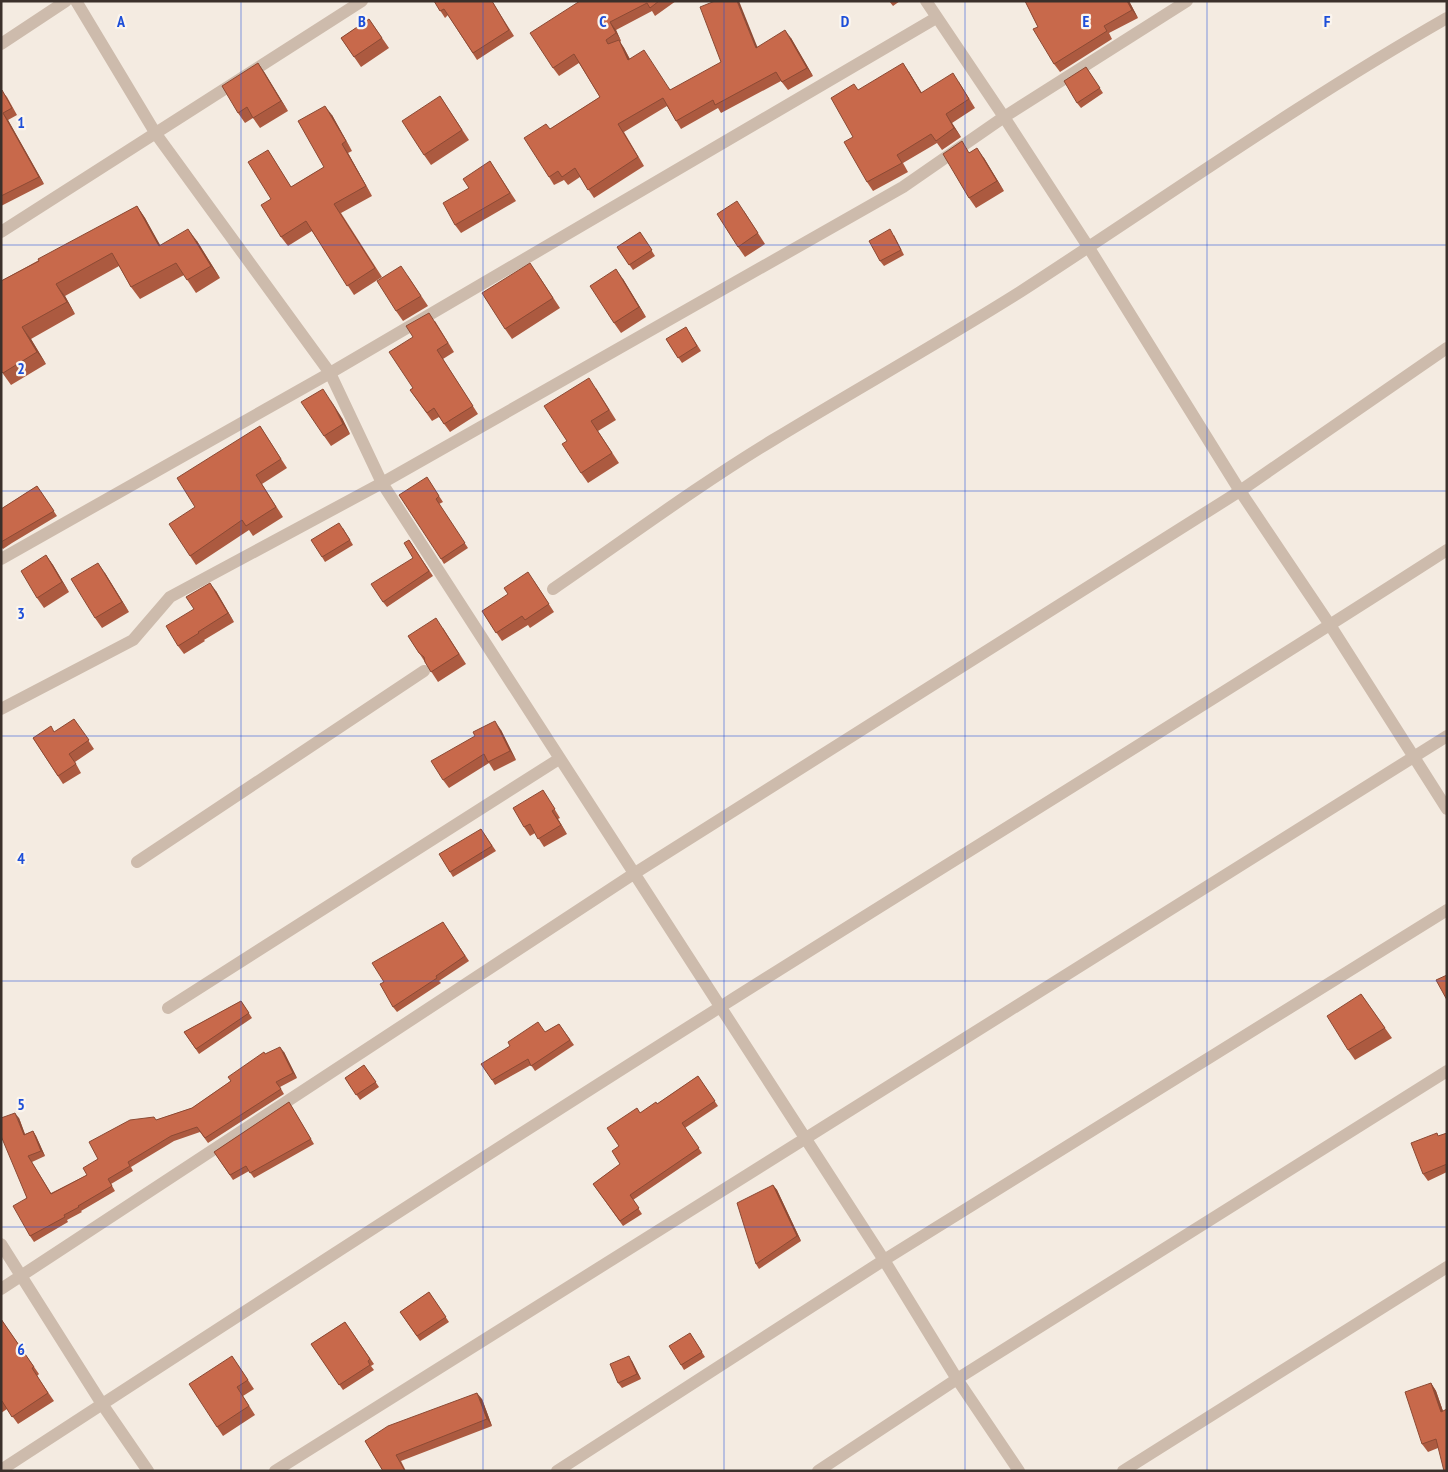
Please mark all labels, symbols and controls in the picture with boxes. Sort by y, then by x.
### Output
text: A [116,11,126,31]
text: B [358,11,366,31]
text: C [599,11,607,31]
text: D [841,11,850,31]
text: E [1083,11,1090,31]
text: F [1324,11,1331,31]
text: 1 [17,112,25,132]
text: 2 [17,358,25,378]
text: 3 [17,603,25,623]
text: 4 [17,848,25,868]
text: 5 [17,1094,25,1114]
text: 6 [17,1339,25,1359]

